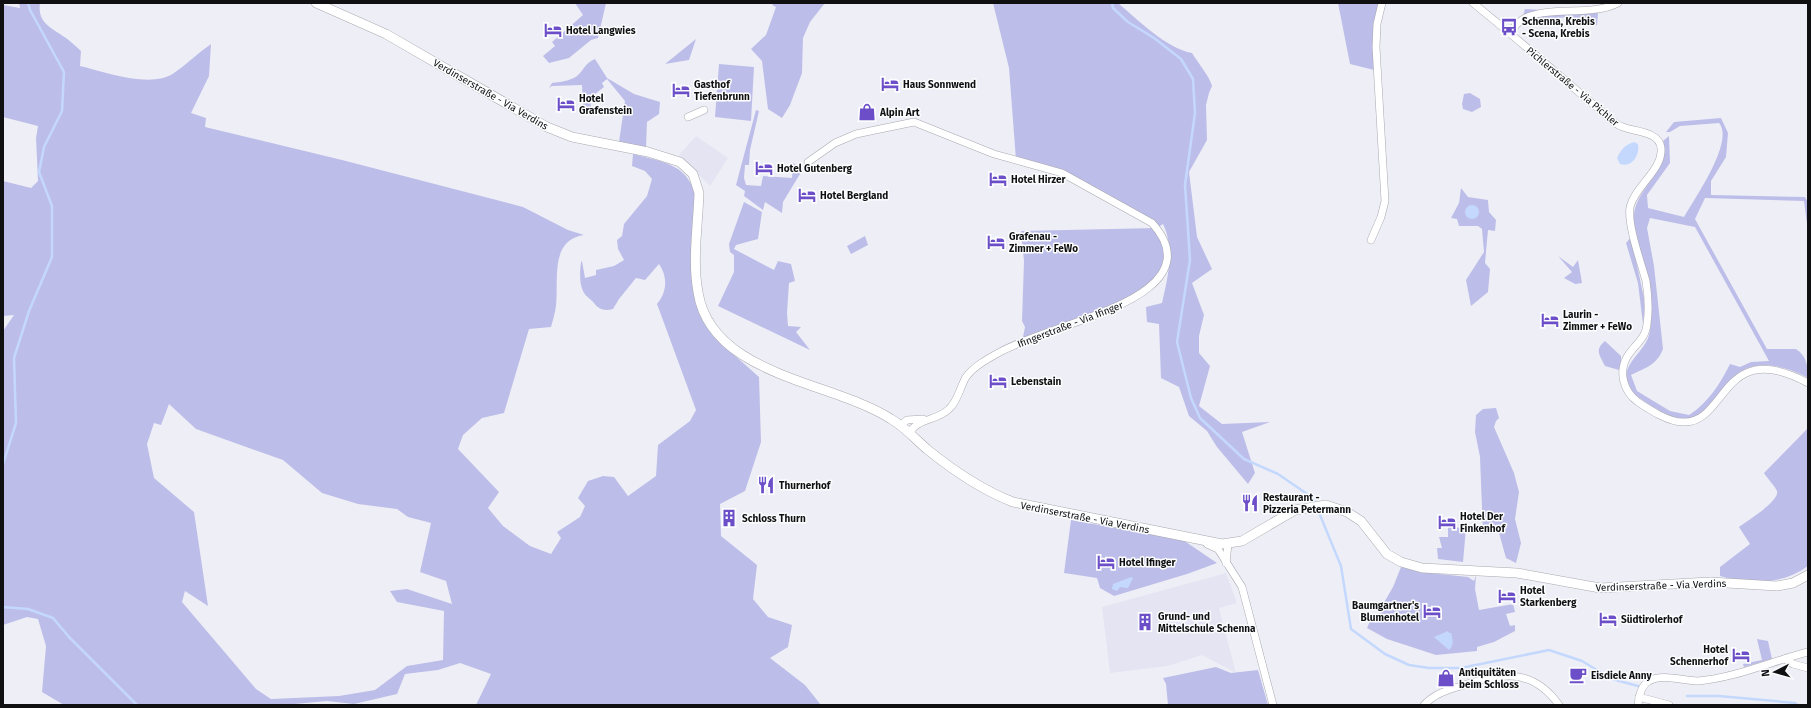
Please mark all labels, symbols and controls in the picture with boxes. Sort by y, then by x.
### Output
place label: Schenna, Krebis - Scena, Krebis [1522,16,1595,40]
bus stop icon: Schenna, Krebis - Scena, Krebis [1499,17,1519,37]
hotel icon: Hotel Langwies [543,20,563,40]
place label: Hotel Langwies [566,25,636,37]
street label: Pichlerstraße - Via Pichler [1524,45,1621,129]
street label: Verdinserstraße - Via Verdins [431,57,550,133]
hotel icon: Haus Sonnwend [880,74,900,94]
place label: Gasthof Tiefenbrunn [694,79,750,103]
place label: Haus Sonnwend [903,79,976,91]
hotel icon: Gasthof Tiefenbrunn [671,80,691,100]
place label: Hotel Grafenstein [579,93,632,117]
hotel icon: Hotel Grafenstein [556,94,576,114]
shop icon: Alpin Art [857,102,877,122]
place label: Alpin Art [879,107,920,119]
hotel icon: Hotel Gutenberg [754,158,774,178]
place label: Hotel Gutenberg [777,163,853,175]
hotel icon: Hotel Hirzer [988,169,1008,189]
place label: Hotel Hirzer [1011,174,1066,186]
hotel icon: Hotel Bergland [797,185,817,205]
place label: Hotel Bergland [820,190,888,202]
place label: Grafenau - Zimmer + FeWo [1009,231,1078,255]
hotel icon: Grafenau - Zimmer + FeWo [986,232,1006,252]
street label: Ifingerstraße - Via Ifinger [1016,299,1125,351]
place label: Laurin - Zimmer + FeWo [1563,309,1632,333]
hotel icon: Laurin - Zimmer + FeWo [1540,310,1560,330]
hotel icon: Lebenstain [988,371,1008,391]
place label: Lebenstain [1011,376,1062,388]
restaurant icon: Thurnerhof [756,475,776,495]
place label: Thurnerhof [779,480,832,492]
place label: Restaurant - Pizzeria Petermann [1263,492,1351,516]
restaurant icon: Restaurant - Pizzeria Petermann [1240,493,1260,513]
street label: Verdinserstraße - Via Verdins [1019,500,1151,536]
building icon: Schloss Thurn [719,508,739,528]
place label: Hotel Der Finkenhof [1460,511,1506,535]
hotel icon: Hotel Der Finkenhof [1437,512,1457,532]
place label: Schloss Thurn [742,513,806,525]
hotel icon: Hotel Ifinger [1096,552,1116,572]
place label: Hotel Ifinger [1119,557,1177,569]
street label: Verdinserstraße - Via Verdins [1595,578,1727,594]
place label: Hotel Starkenberg [1520,585,1577,609]
hotel icon: Hotel Starkenberg [1497,586,1517,606]
place label: Baumgartner's Blumenhotel [1352,600,1419,624]
hotel icon: Baumgartner's Blumenhotel [1422,601,1442,621]
hotel icon: Südtirolerhof [1598,609,1618,629]
place label: Grund- und Mittelschule Schenna [1158,611,1256,635]
building icon: Grund- und Mittelschule Schenna [1135,612,1155,632]
place label: Südtirolerhof [1621,614,1684,626]
place label: Hotel Schennerhof [1670,644,1729,668]
hotel icon: Hotel Schennerhof [1731,645,1751,665]
north arrow [1755,652,1795,692]
cafe icon: Eisdiele Anny [1568,665,1588,685]
place label: Antiquitäten beim Schloss [1458,667,1519,691]
shop icon: Antiquitäten beim Schloss [1436,668,1456,688]
text: N [1759,669,1772,677]
place label: Eisdiele Anny [1591,670,1652,682]

